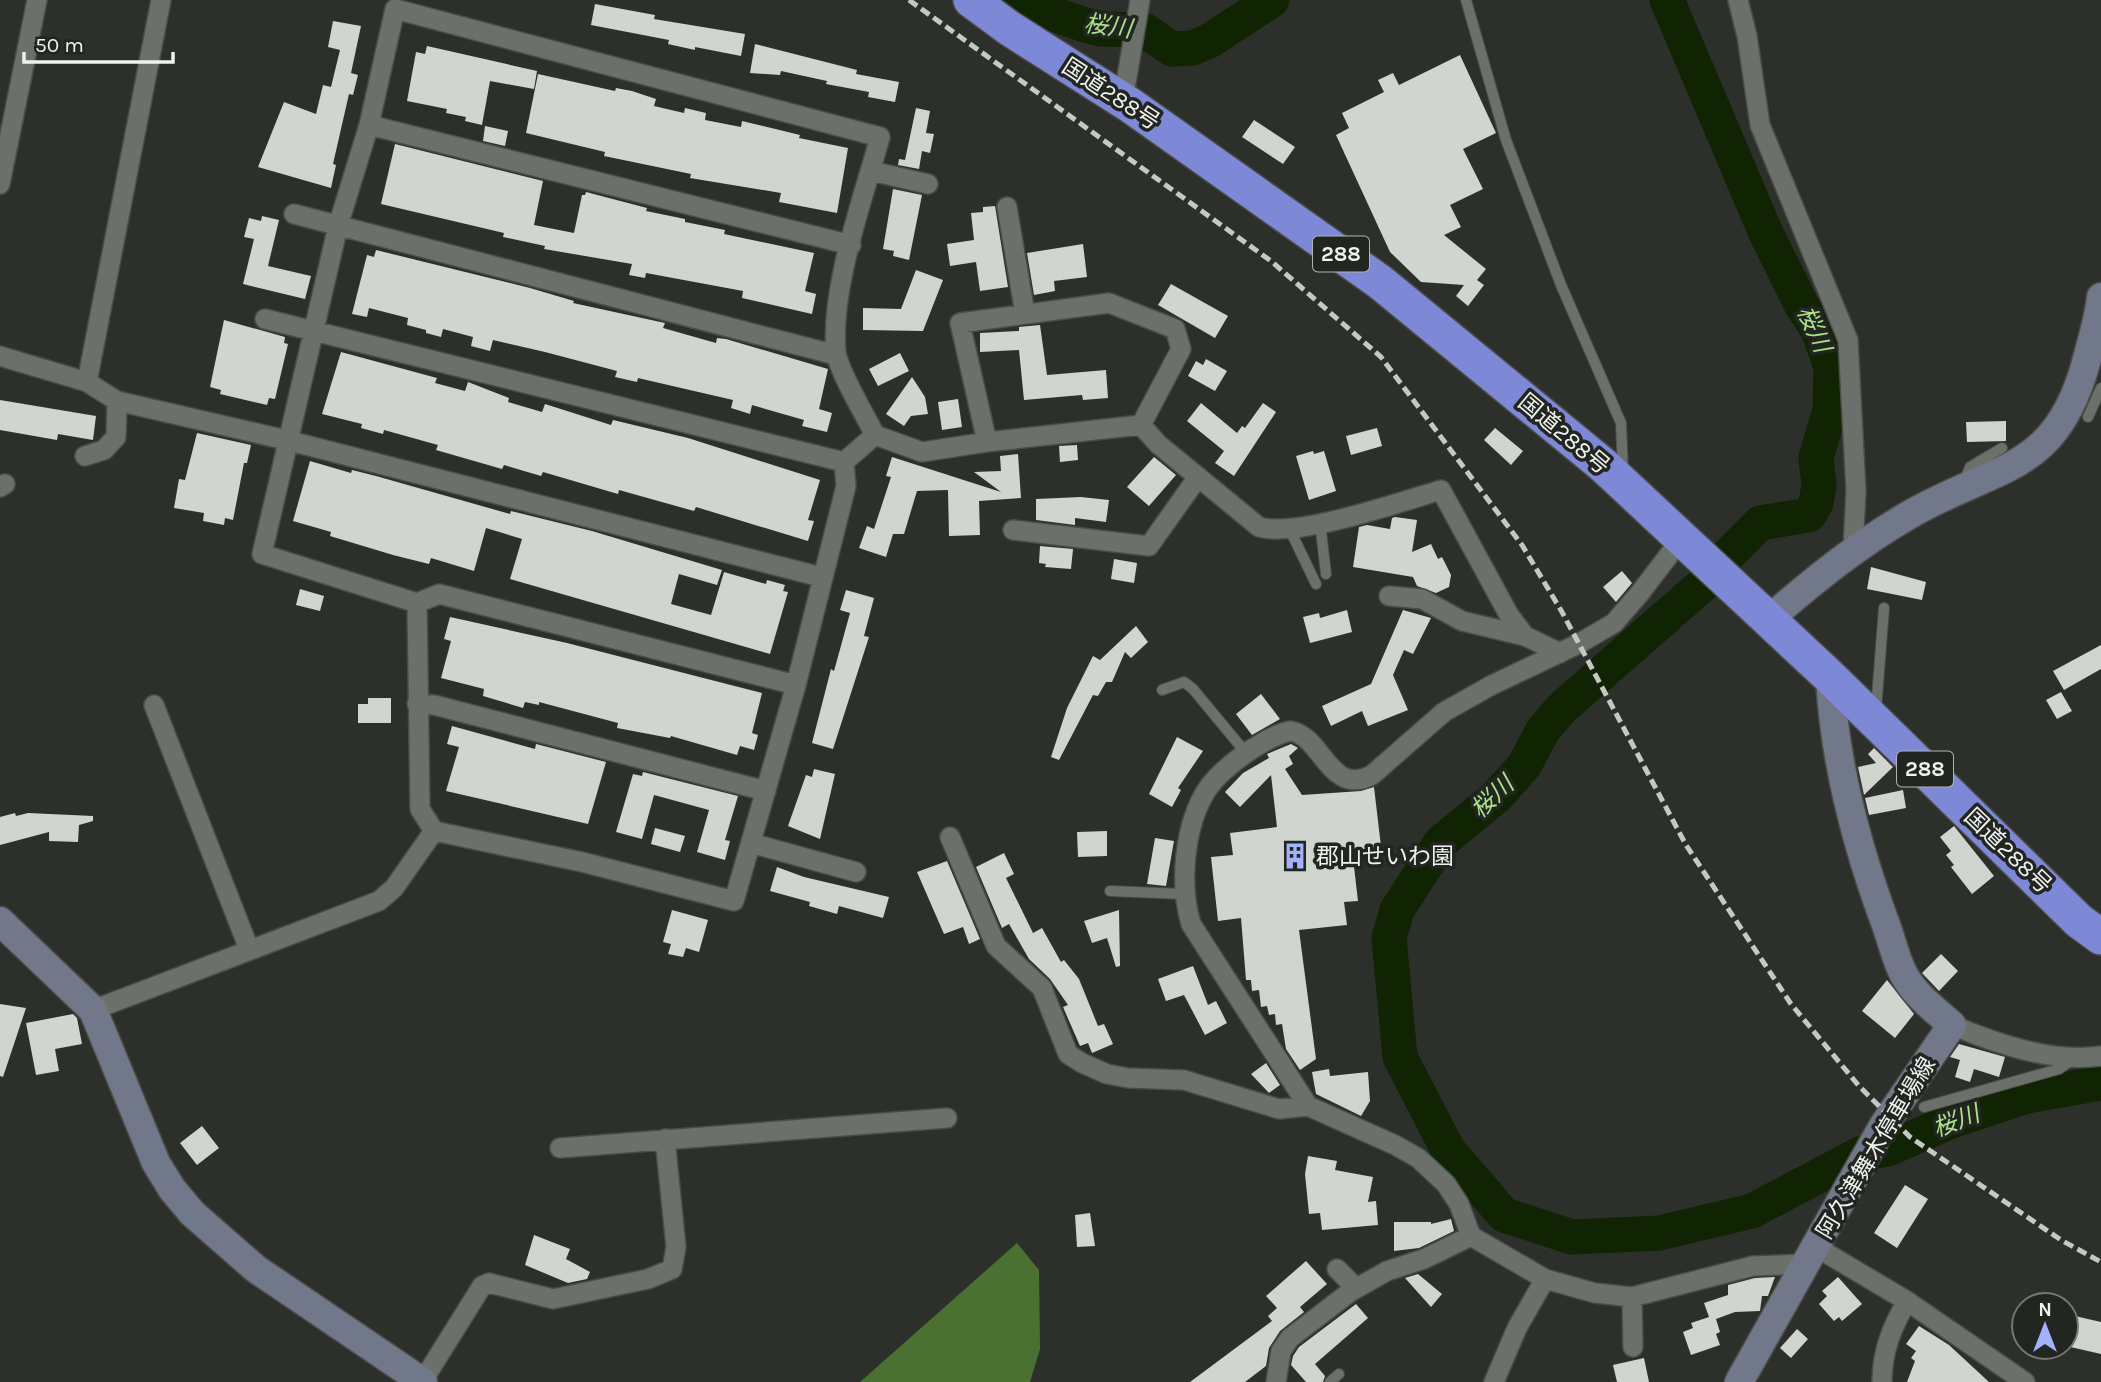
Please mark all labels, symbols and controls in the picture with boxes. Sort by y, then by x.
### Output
water label: 桜川 [1082,9,1137,43]
scale bar [24,21,173,65]
text: 50 m [35,33,84,57]
street label: 国道288号 [1057,53,1165,135]
road number: 288 [1313,236,1369,272]
water label: 桜川 [1791,301,1838,359]
street label: 国道288号 [1513,388,1615,480]
road number: 288 [1897,752,1953,786]
water label: 桜川 [1465,768,1521,824]
street label: 国道288号 [1959,803,2057,899]
building icon: 郡山せいわ園 [1280,841,1310,871]
place label: 郡山せいわ園 [1316,843,1454,870]
street label: 阿久津舞木停車場線 [1811,1052,1941,1244]
water label: 桜川 [1929,1098,1986,1143]
north arrow [2010,1291,2080,1361]
text: N [2038,1299,2052,1321]

